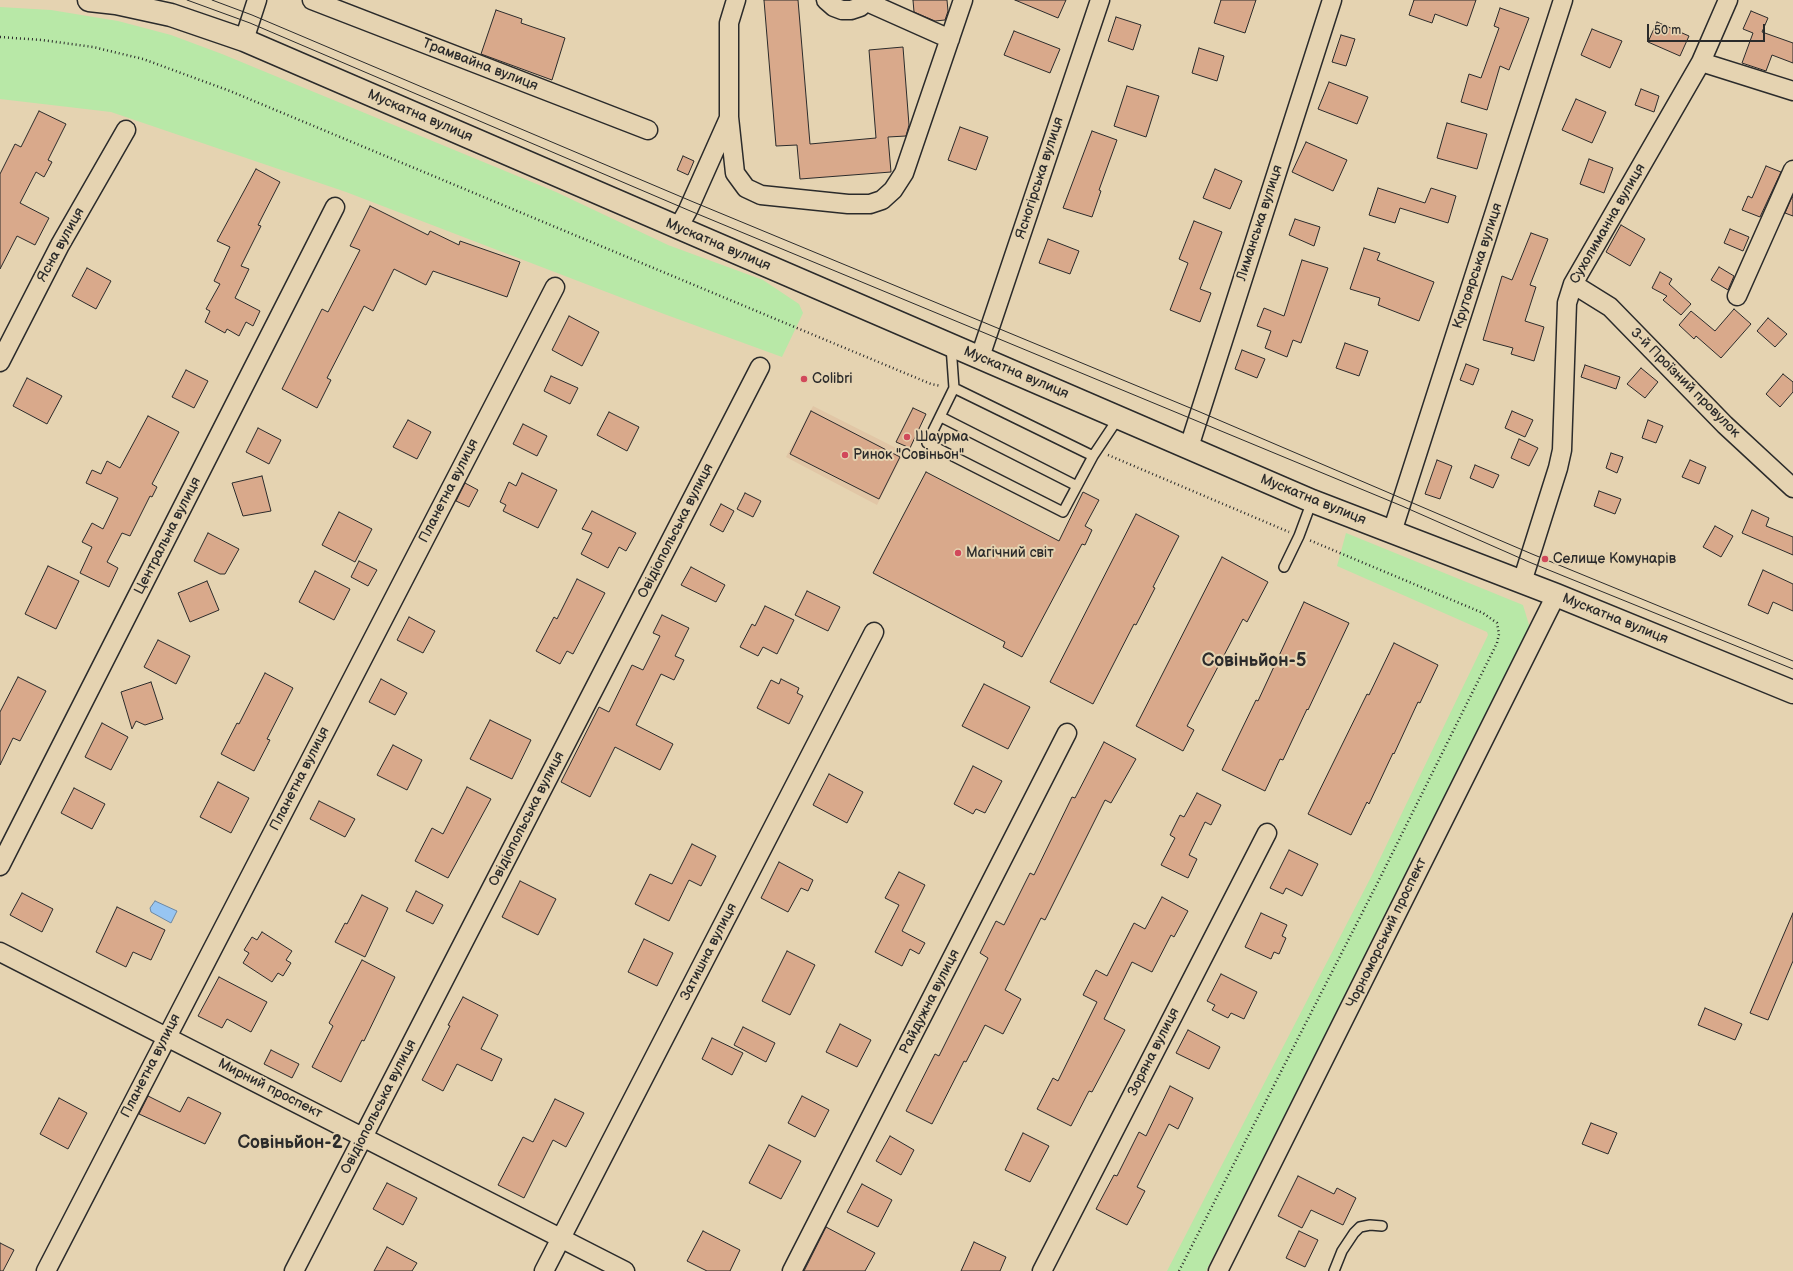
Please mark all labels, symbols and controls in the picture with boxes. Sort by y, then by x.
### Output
scale bar [1649,16,1767,42]
text: 50 m [1654,23,1681,38]
street label: Трамвайна вулиця [420,35,540,95]
street label: Мускатна вулиця [365,86,475,146]
street label: Ясногірська вулиця [1012,115,1068,241]
street label: Сухолиманна вулиця [1567,161,1649,287]
street label: Лиманська вулиця [1233,163,1287,283]
street label: Крутоярська вулиця [1450,201,1506,331]
street label: Ясна вулиця [34,205,88,285]
street label: Мускатна вулиця [663,215,773,275]
street label: 3-й Проїзний провулок [1627,325,1743,441]
street label: Мускатна вулиця [961,343,1071,403]
place label: Colibri [812,371,853,387]
marker: Colibri [799,374,809,384]
place label: Шаурма [915,429,969,445]
marker: Шаурма [902,432,912,442]
street label: Планетна вулиця [416,436,482,546]
place label: Ринок "Совіньон" [853,447,964,463]
marker: Ринок "Совіньон" [840,450,850,460]
street label: Овідіопольська вулиця [635,461,717,601]
street label: Мускатна вулиця [1258,471,1368,529]
street label: Центральна вулиця [131,474,205,598]
place label: Магічний світ [966,545,1054,561]
marker: Магічний світ [953,548,963,558]
place label: Селище Комунарів [1553,551,1676,567]
marker: Селище Комунарів [1540,554,1550,564]
street label: Мускатна вулиця [1560,590,1670,648]
district label: Совіньйон-5 [1202,650,1306,672]
street label: Планетна вулиця [267,724,333,834]
street label: Овідіопольська вулиця [486,749,568,889]
street label: Чорноморський проспект [1343,855,1431,1011]
street label: Затишна вулиця [677,900,741,1004]
street label: Райдужна вулиця [896,947,964,1057]
street label: Зоряна вулиця [1125,1005,1183,1099]
street label: Планетна вулиця [118,1011,184,1121]
street label: Овідіопольська вулиця [338,1037,420,1177]
street label: Мирний проспект [215,1055,325,1123]
district label: Совіньйон-2 [237,1132,343,1154]

